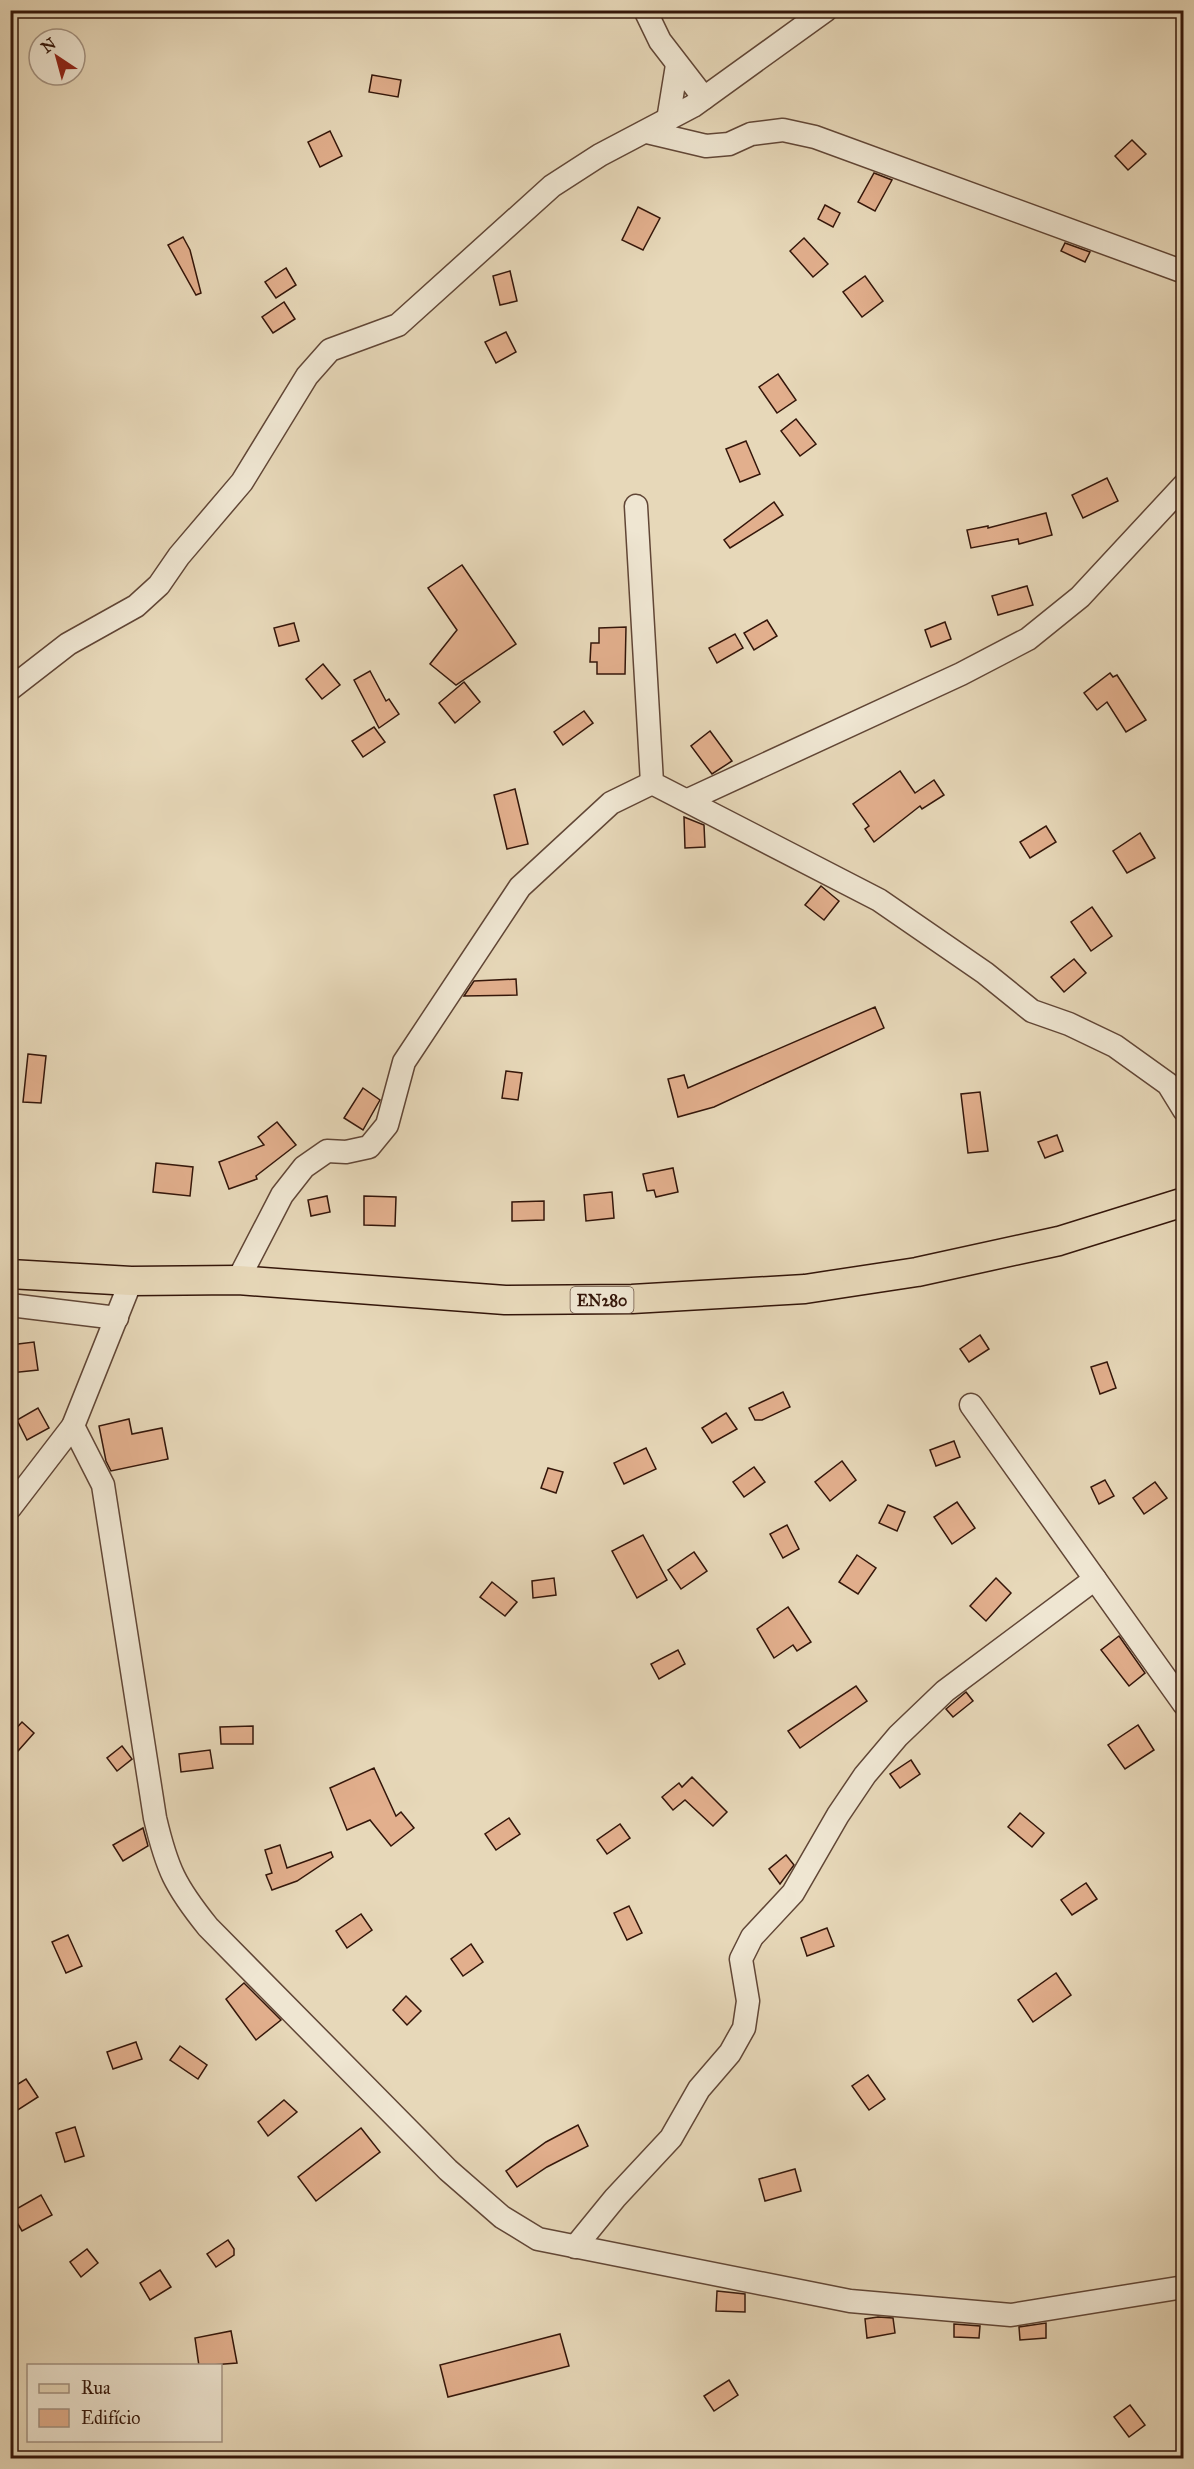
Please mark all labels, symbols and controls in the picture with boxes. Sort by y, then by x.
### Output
north arrow [27,27,87,87]
text: N [37,33,60,57]
road number: EN280 [570,1287,634,1313]
legend [27,2364,222,2442]
text: Rua [81,2377,111,2399]
text: Edifício [81,2407,140,2429]

